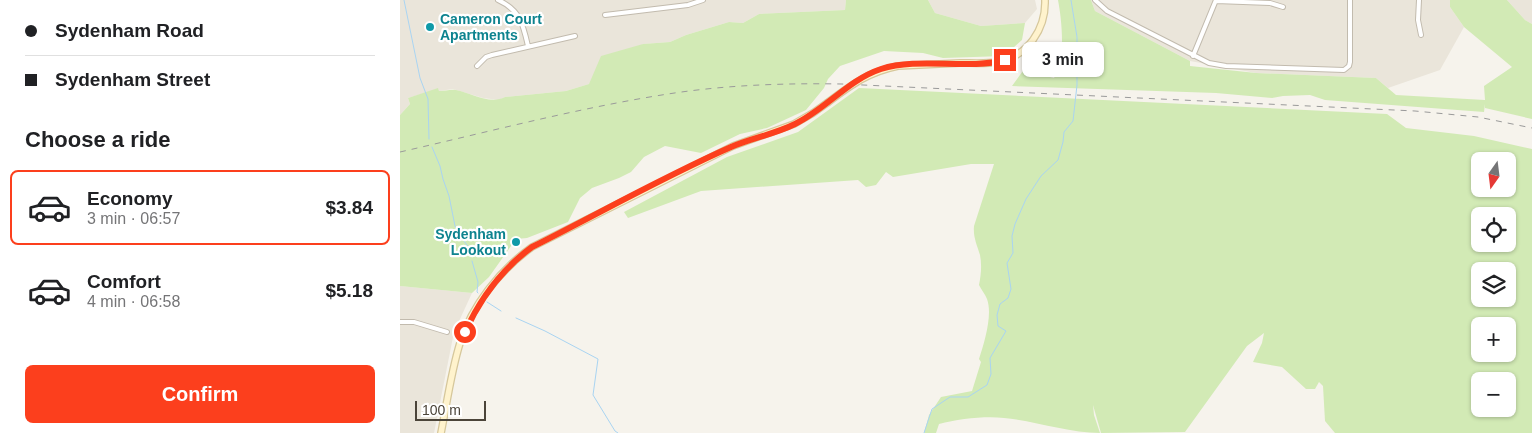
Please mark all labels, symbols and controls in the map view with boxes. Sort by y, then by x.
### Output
place label: Cameron Court Apartments [440,11,542,43]
text: Sydenham Road [55,20,204,41]
marker: Cameron Court Apartments [424,21,436,33]
callout: 3 min [1022,42,1105,78]
route end [994,49,1016,71]
text: 3 min [1042,51,1084,68]
text: Sydenham Street [55,69,210,90]
text: Choose a ride [25,127,170,152]
north arrow [1471,152,1516,198]
map controls [1471,152,1516,417]
icon: car [27,185,72,230]
text: Economy [87,188,173,209]
text: $3.84 [325,197,373,218]
button: locate [1471,207,1516,252]
text: 3 min · 06:57 [87,210,180,227]
place label: Sydenham Lookout [435,226,506,258]
marker: Sydenham Lookout [510,236,522,248]
button: layers [1471,262,1516,307]
icon: car [27,268,72,313]
text: Comfort [87,271,161,292]
text: $5.18 [325,280,373,301]
text: 4 min · 06:58 [87,293,180,310]
button: + [1471,317,1516,362]
route start [454,321,476,343]
button: Confirm [25,365,375,423]
button: − [1471,372,1516,417]
scale bar [415,398,486,421]
text: 100 m [422,402,461,418]

